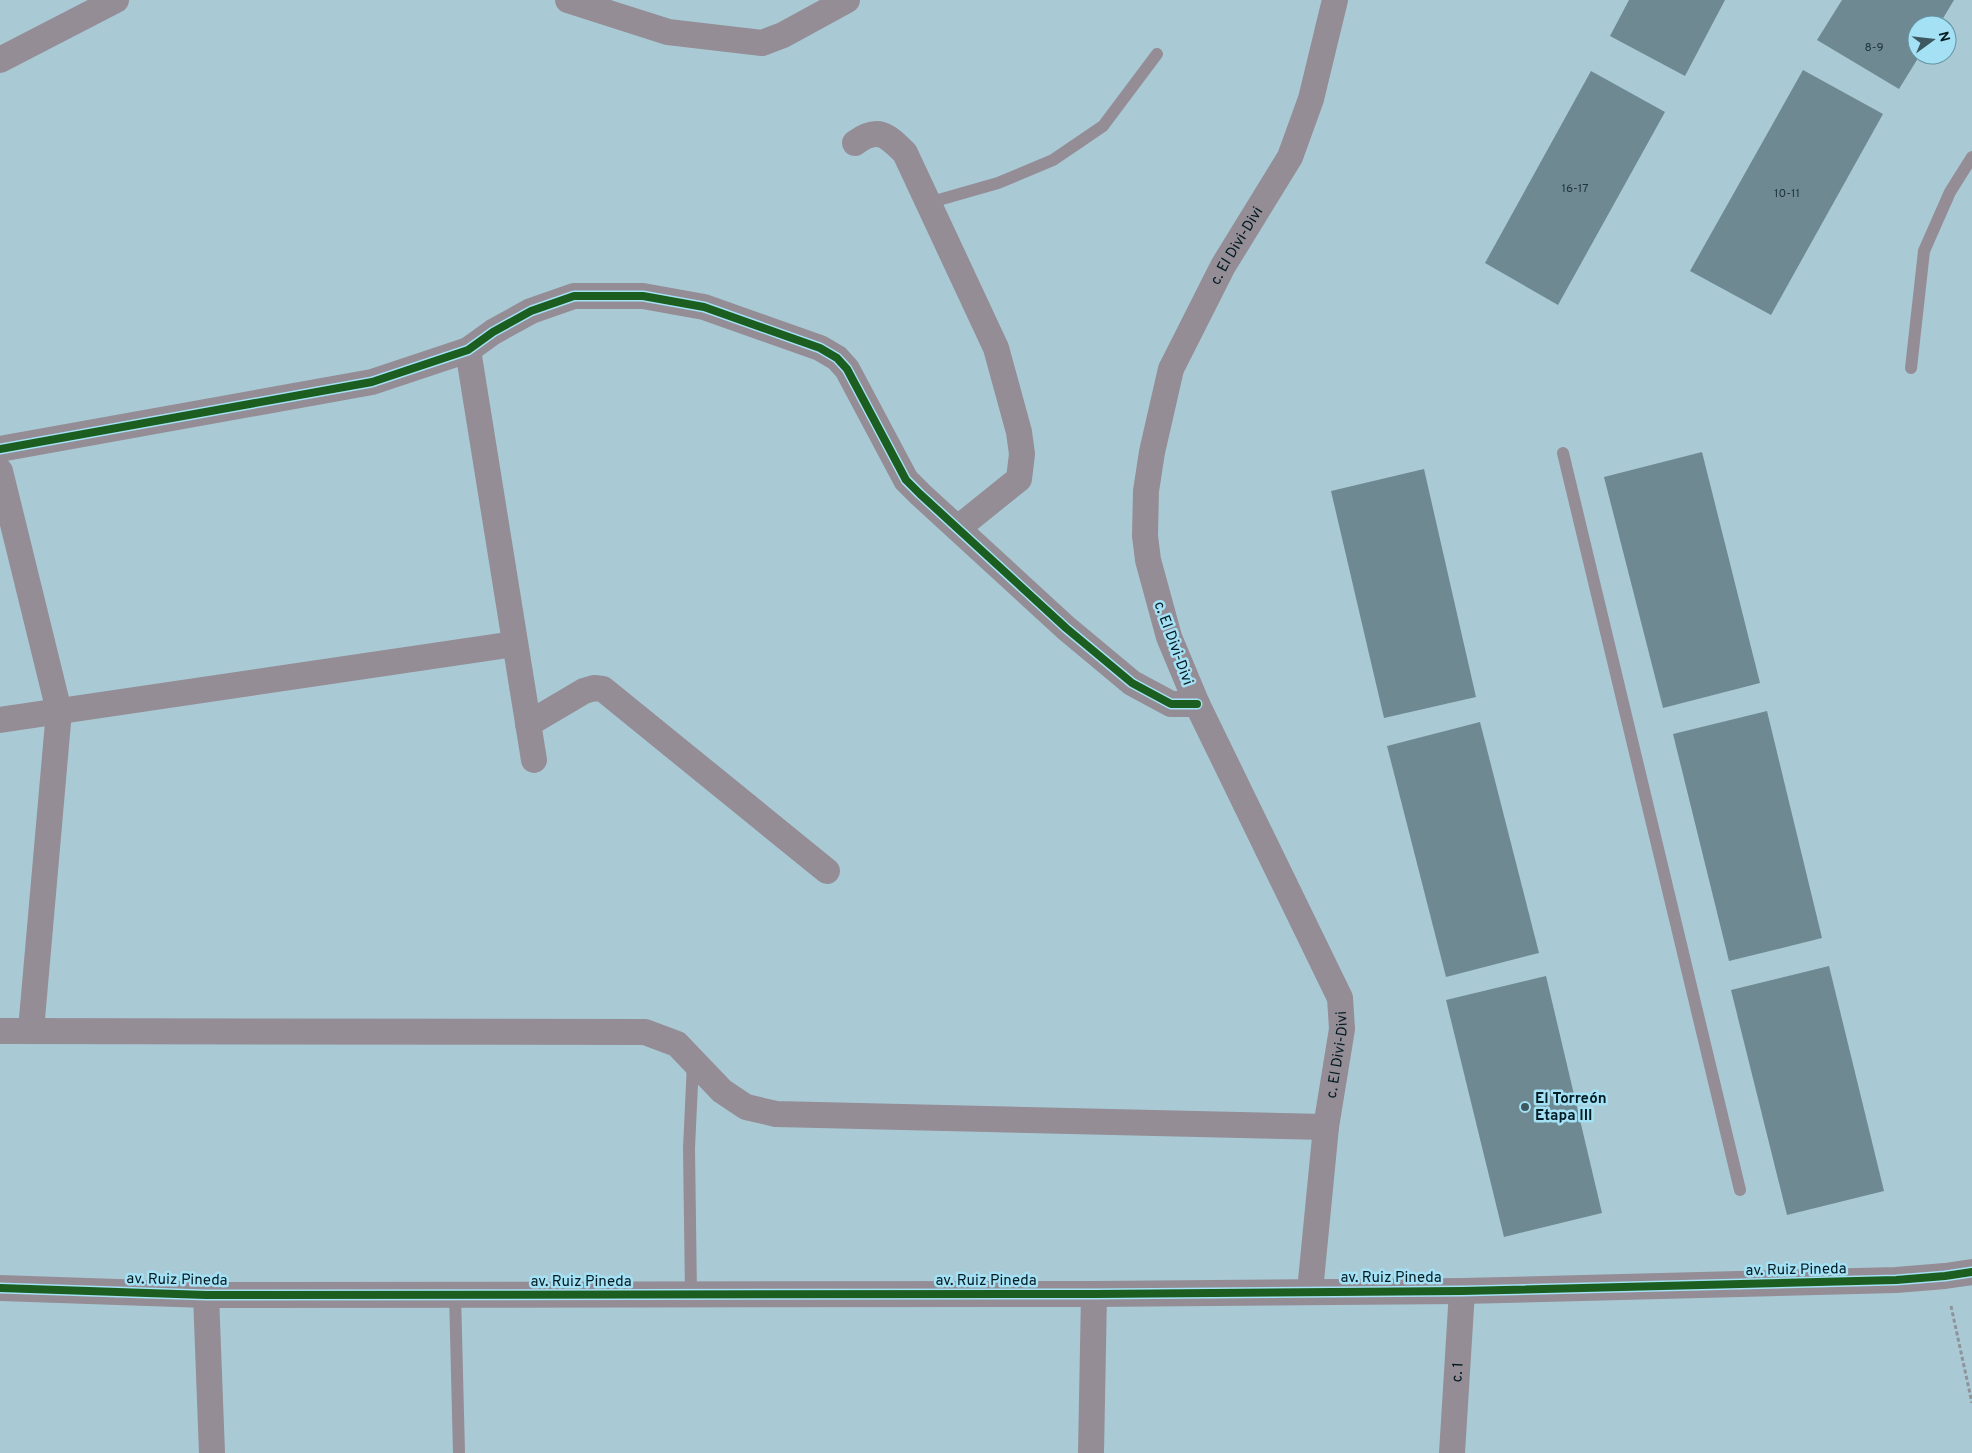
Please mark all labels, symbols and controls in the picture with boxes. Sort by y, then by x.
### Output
north arrow [1907,15,1957,65]
text: N [1934,30,1953,44]
house number: 8-9 [1864,40,1884,56]
house number: 16-17 [1561,181,1589,197]
house number: 10-11 [1774,186,1800,202]
street label: c. El Divi-Divi [1207,204,1268,289]
street label: c. El Divi-Divi [1149,599,1197,688]
street label: c. El Divi-Divi [1323,1010,1353,1100]
place label: El Torreón Etapa III [1535,1090,1607,1126]
marker: El Torreón Etapa III [1519,1101,1531,1113]
street label: av. Ruiz Pineda [1745,1260,1847,1281]
street label: av. Ruiz Pineda [1340,1269,1442,1288]
street label: av. Ruiz Pineda [126,1270,228,1291]
street label: av. Ruiz Pineda [935,1272,1037,1291]
street label: av. Ruiz Pineda [530,1273,632,1292]
street label: c. 1 [1448,1362,1469,1383]

